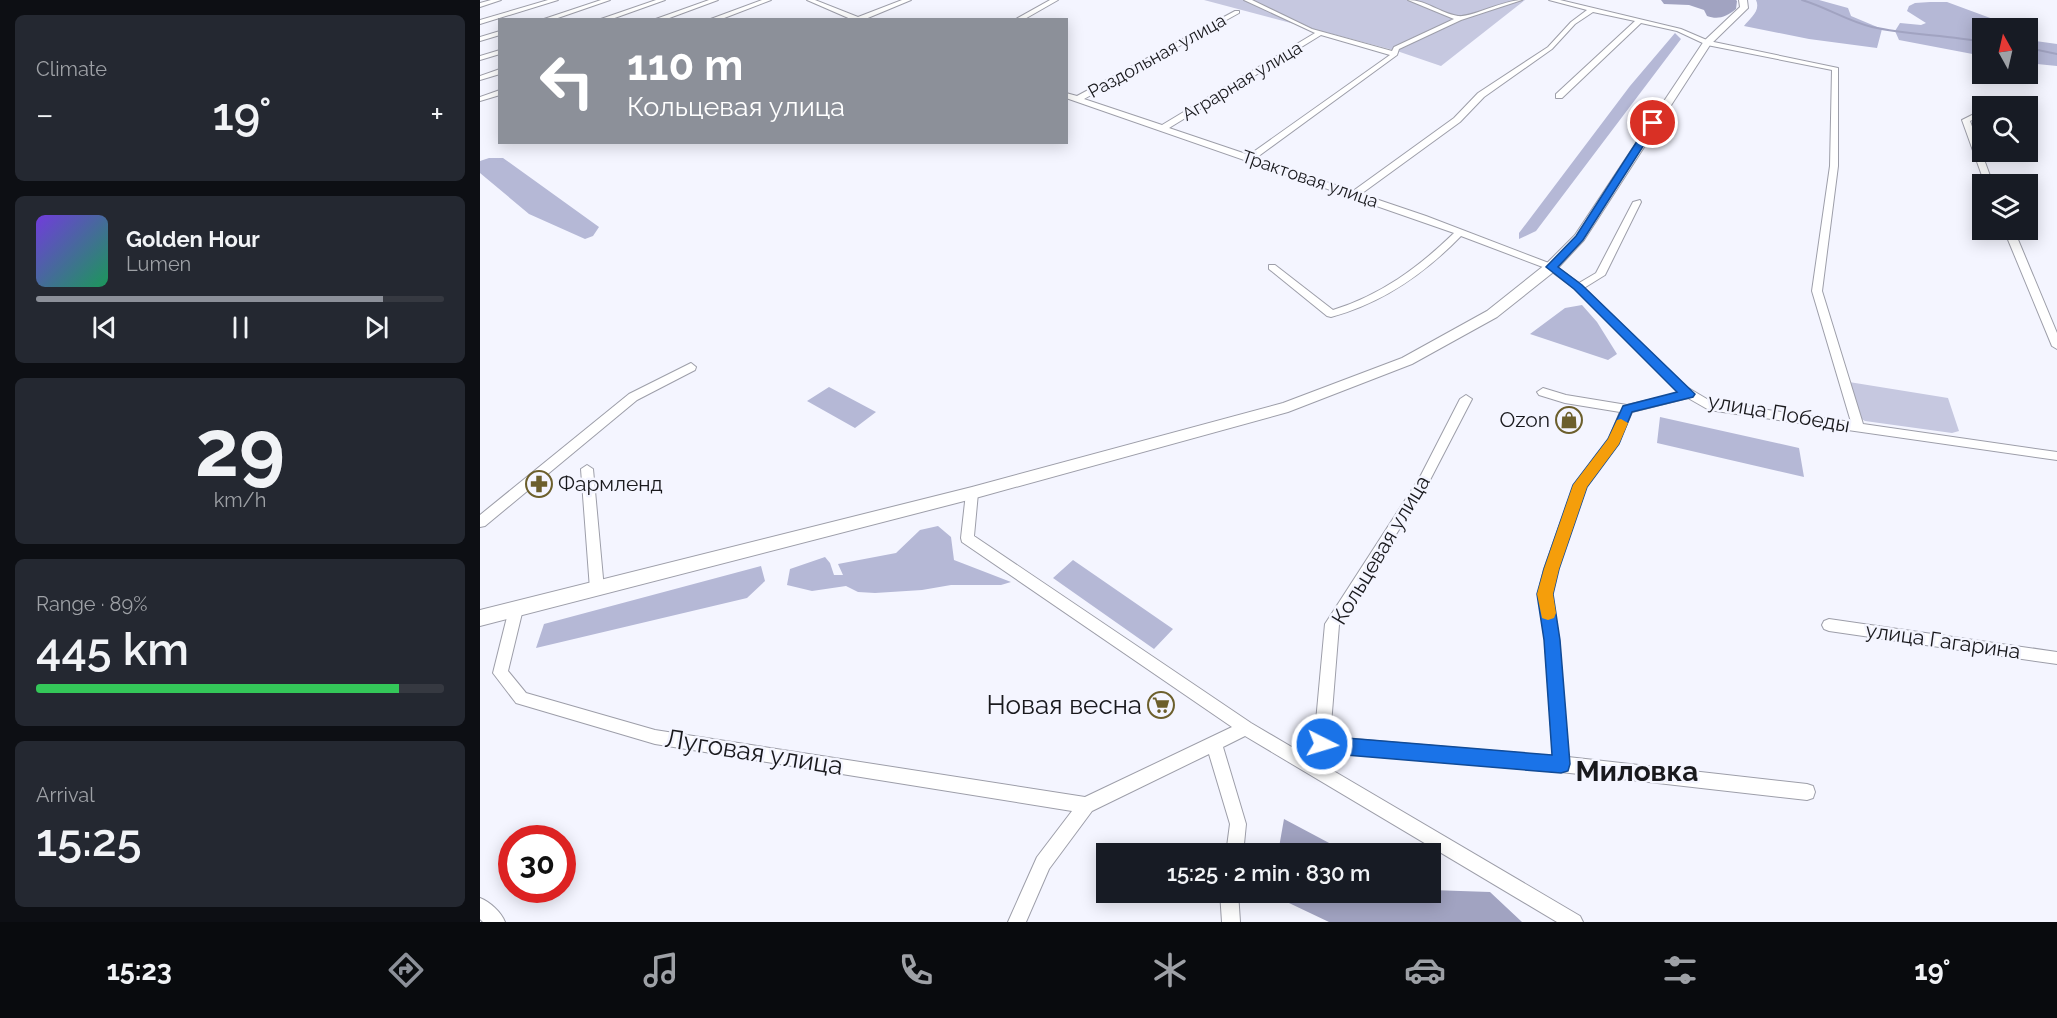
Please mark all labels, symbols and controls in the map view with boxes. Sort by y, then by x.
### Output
street label: Раздольная улица [1084,9,1229,102]
north arrow [1972,18,2038,84]
map controls [1972,18,2038,240]
street label: Аграрная улица [1178,37,1305,125]
text: 110 m [627,41,743,90]
icon: left [528,42,606,120]
text: Climate [36,57,107,81]
text: 19° [213,88,271,141]
text: Кольцевая улица [627,91,845,122]
text: − [36,95,54,134]
text: + [430,95,444,134]
button: search [1972,96,2038,162]
pin [1627,97,1678,148]
icon: arrive [1636,106,1669,139]
street label: Трактовая улица [1239,145,1381,212]
button: layers [1972,174,2038,240]
text: Golden Hour [126,226,260,252]
text: Lumen [126,252,191,276]
icon: previous [88,311,121,344]
icon: pause [224,311,257,344]
icon: next [360,311,393,344]
street label: улица Победы [1706,388,1852,437]
text: 29 [195,403,285,494]
shop icon: Ozon [1554,405,1584,435]
place label: Ozon [1499,407,1550,432]
pharmacy icon: Фармленд [524,469,554,499]
place label: Фармленд [558,471,663,496]
street label: Кольцевая улица [1326,471,1435,629]
text: km/h [214,488,266,512]
text: Range · 89% [36,592,147,616]
street label: улица Гагарина [1864,617,2022,664]
text: 445 km [36,623,189,676]
place label: Новая весна [987,690,1142,720]
supermarket icon: Новая весна [1146,690,1176,720]
position arrow [1290,712,1354,776]
street label: Луговая улица [663,723,845,781]
district label: Миловка [1576,755,1698,788]
text: Arrival [36,783,95,807]
text: 15:25 [36,814,142,867]
speed limit sign: 30 [498,825,576,903]
text: 15:25 · 2 min · 830 m [1167,860,1370,886]
icon: directions [385,949,427,991]
icon: music [640,949,682,991]
icon: phone [895,949,937,991]
icon: climate [1149,949,1191,991]
icon: car [1404,949,1446,991]
icon: filters [1659,949,1701,991]
text: 15:23 [106,955,172,986]
text: 19° [1914,955,1950,986]

